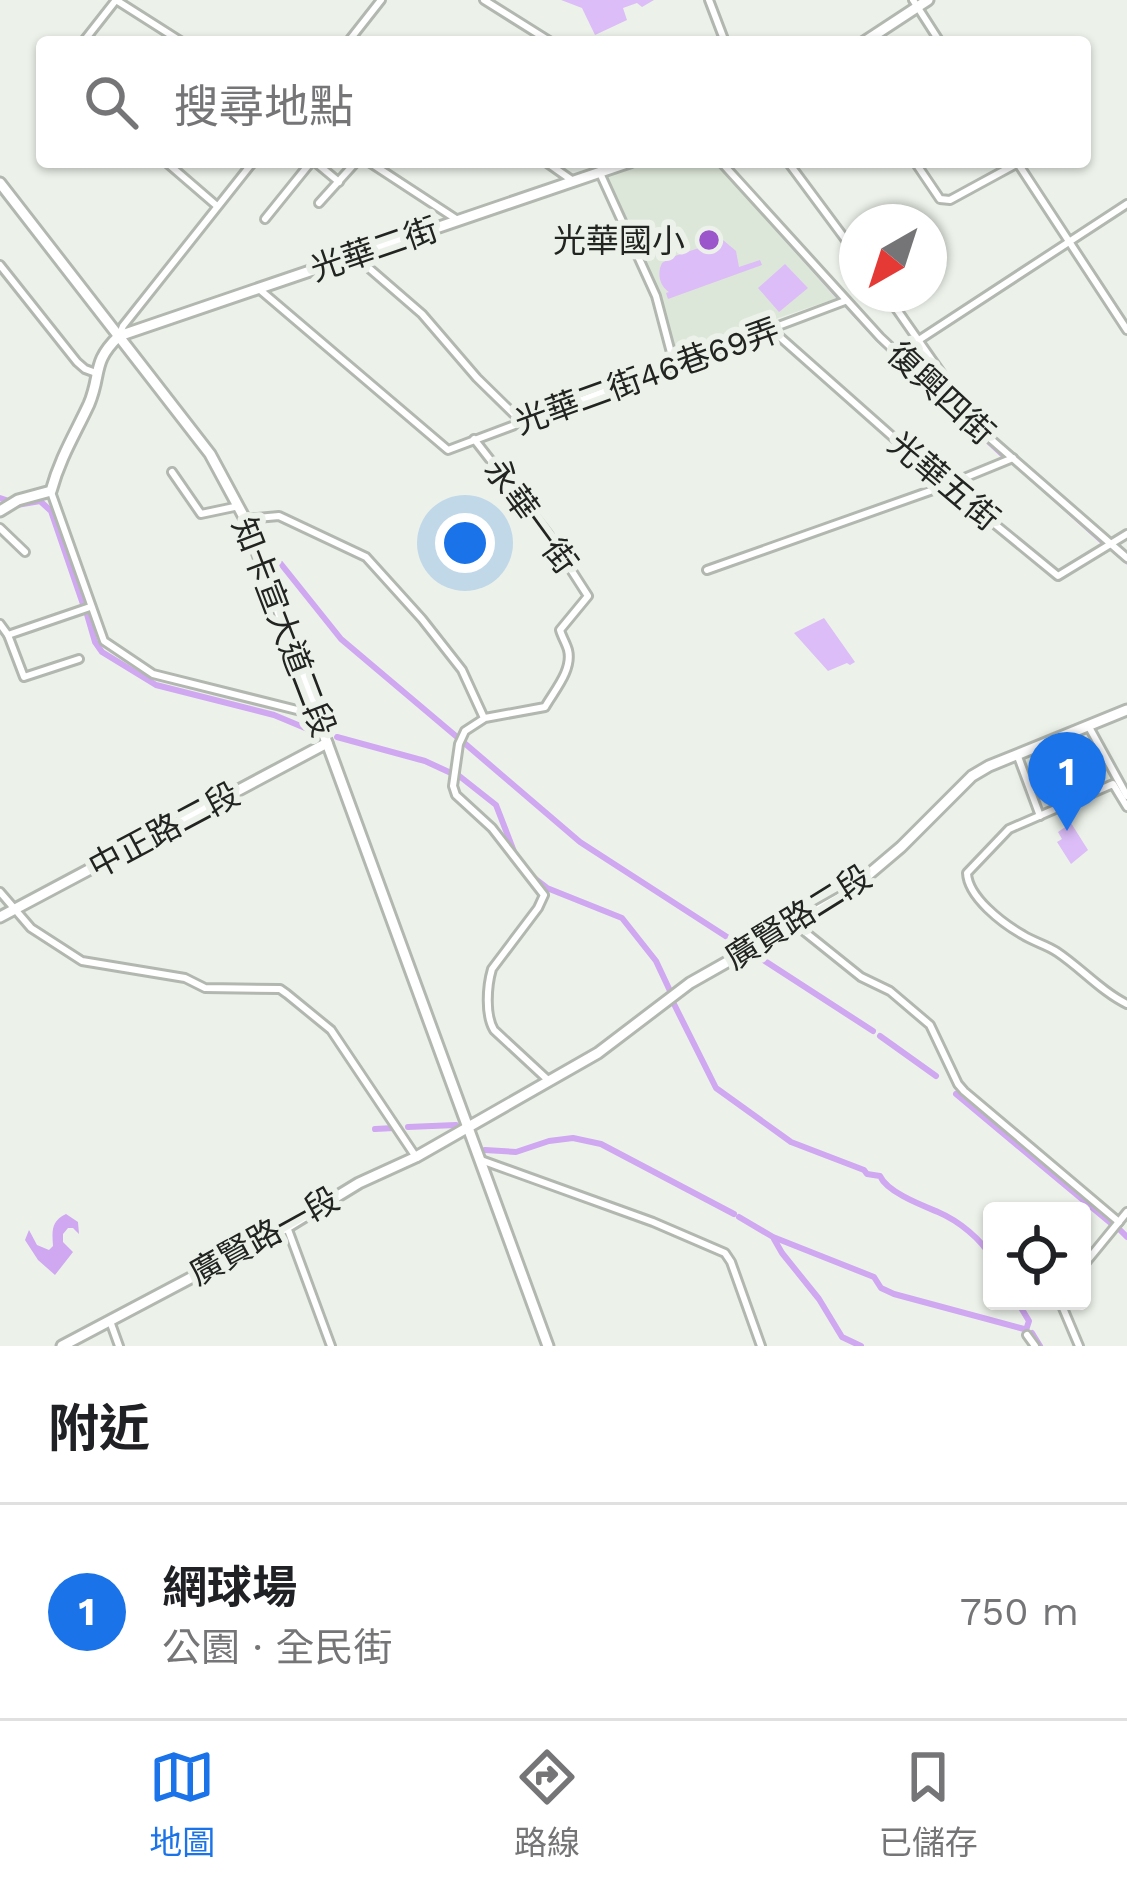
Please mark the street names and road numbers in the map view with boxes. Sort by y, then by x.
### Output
street label: 光華二街 [305,209,443,289]
street label: 光華二街46巷69弄 [509,310,785,442]
street label: 復興四街 [879,334,1003,452]
street label: 光華五街 [881,424,1007,538]
street label: 永華一街 [476,451,586,581]
street label: 知卡宣大道二段 [224,512,344,742]
street label: 中正路二段 [82,774,246,886]
street label: 廣賢路二段 [718,857,878,977]
street label: 廣賢路一段 [182,1179,346,1293]

